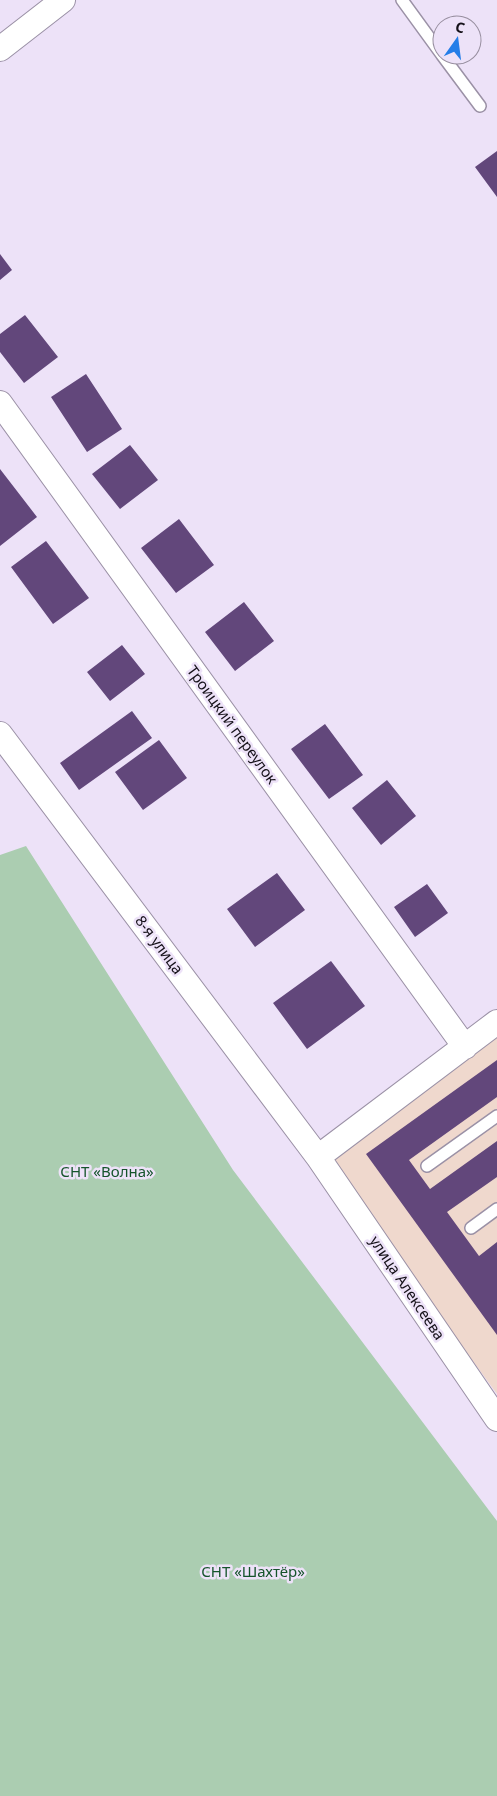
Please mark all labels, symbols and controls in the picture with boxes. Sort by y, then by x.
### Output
north arrow [432,15,482,65]
text: С [454,17,467,37]
street label: Троицкий переулок [183,661,283,788]
street label: 8-я улица [131,911,188,978]
park label: СНТ «Волна» [60,1161,154,1181]
street label: улица Алексеева [366,1232,450,1343]
park label: СНТ «Шахтёр» [201,1561,305,1581]

